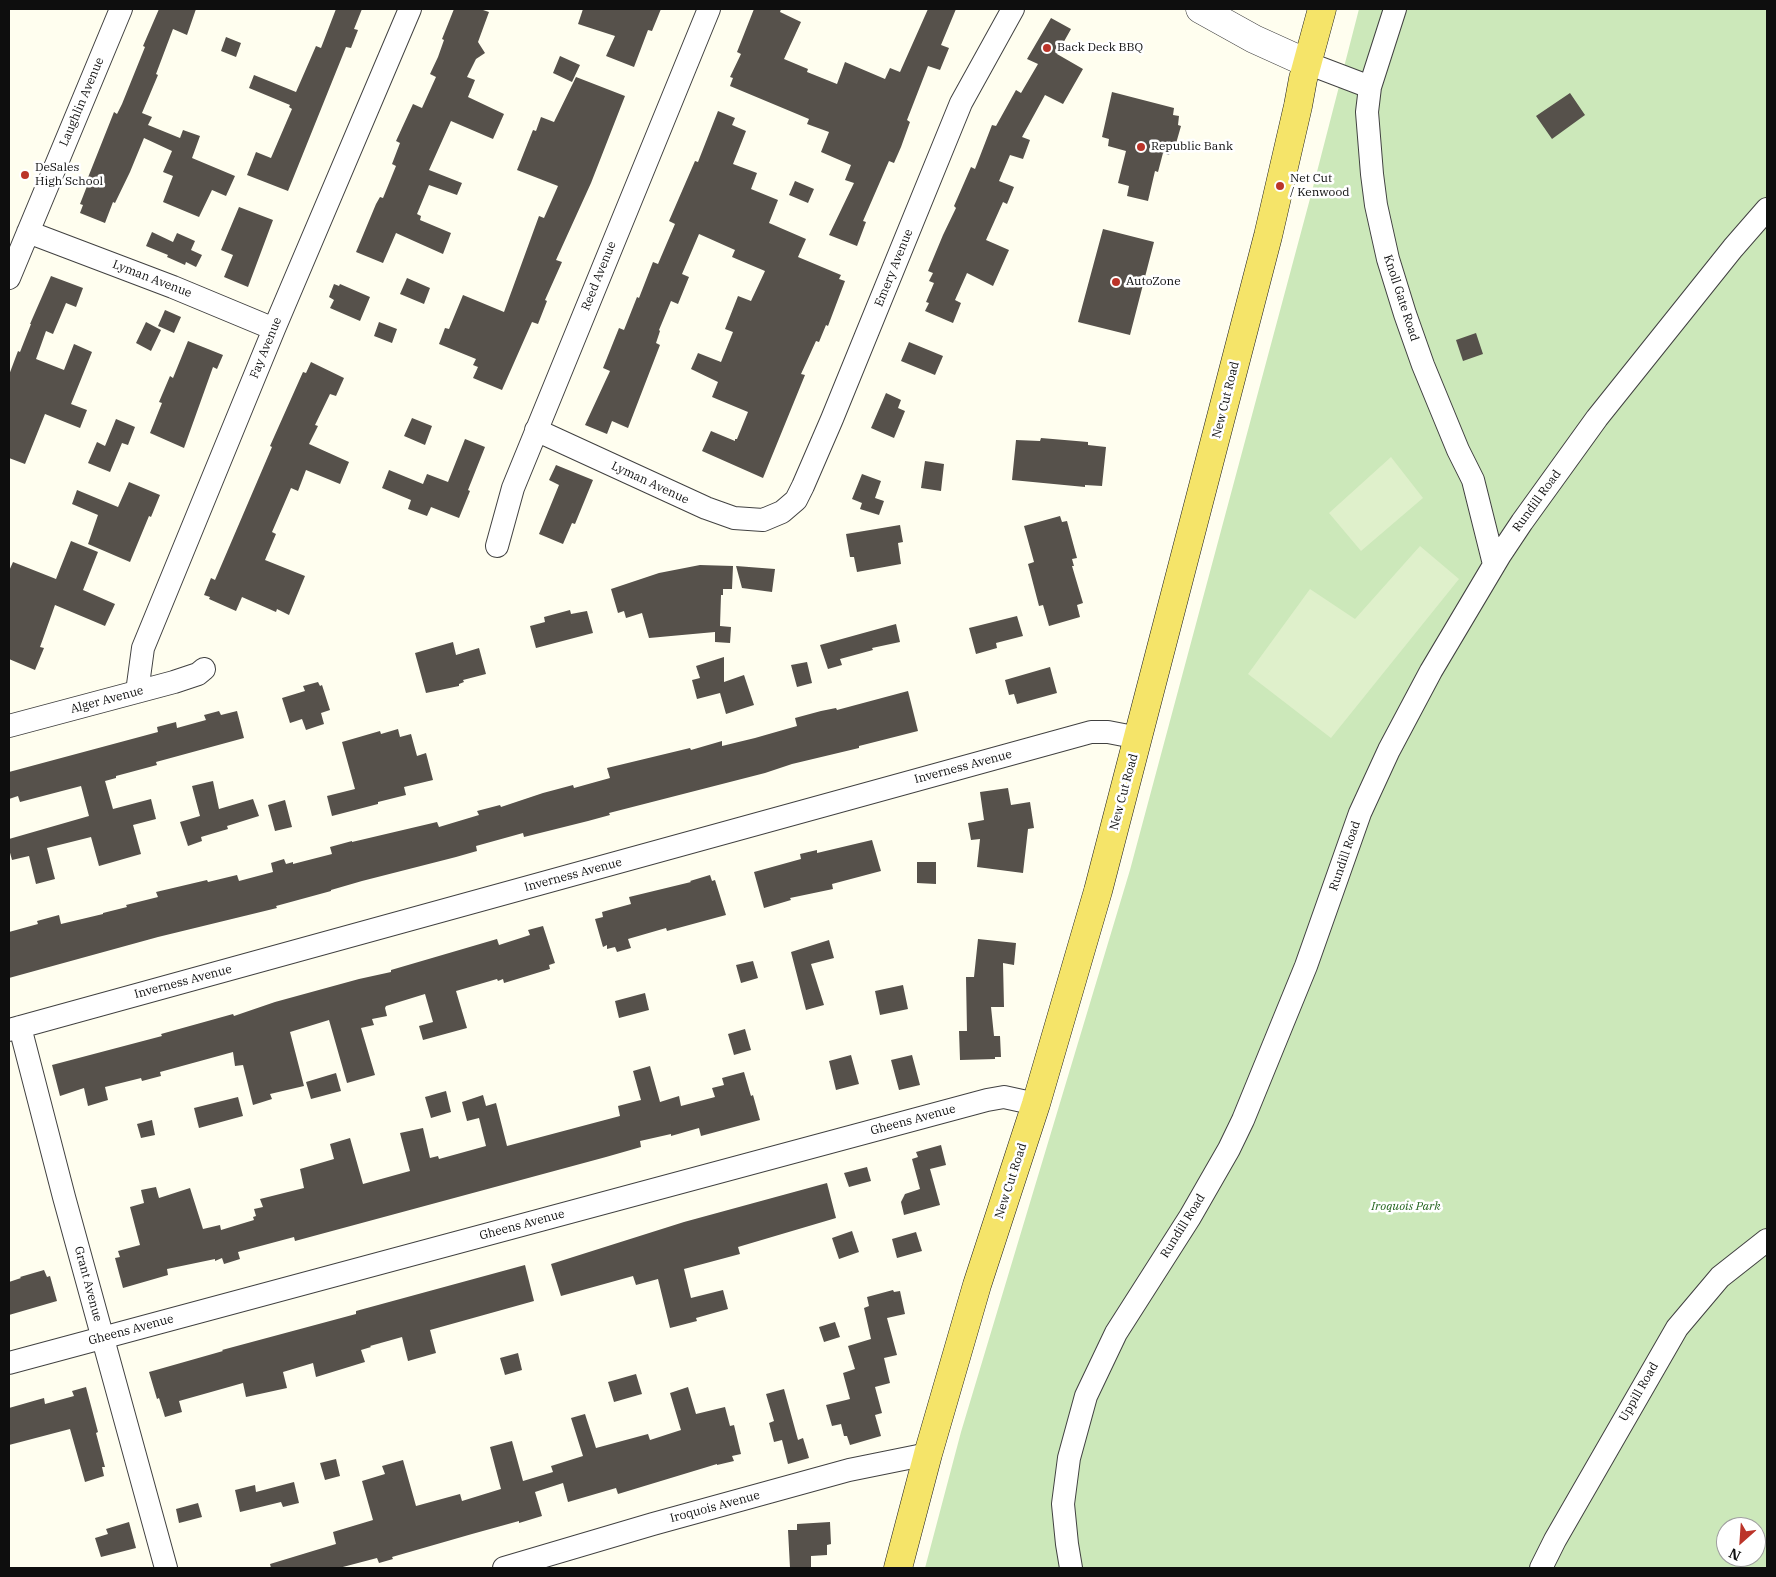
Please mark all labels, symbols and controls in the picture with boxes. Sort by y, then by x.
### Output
place label: Back Deck BBQ [1057,41,1143,55]
marker: Back Deck BBQ [1041,42,1053,54]
street label: Laughlin Avenue [57,55,107,149]
place label: Republic Bank [1151,140,1233,154]
marker: Republic Bank [1135,141,1147,153]
place label: DeSales High School [35,161,103,189]
marker: DeSales High School [19,169,31,181]
place label: Net Cut / Kenwood [1290,172,1350,200]
marker: Net Cut / Kenwood [1274,180,1286,192]
street label: Emery Avenue [872,227,916,309]
street label: Reed Avenue [579,239,619,313]
street label: Knoll Gate Road [1380,253,1422,343]
street label: Lyman Avenue [110,257,194,301]
place label: AutoZone [1126,275,1181,289]
marker: AutoZone [1110,276,1122,288]
street label: Fay Avenue [247,315,285,381]
street label: New Cut Road [1209,360,1243,440]
street label: Lyman Avenue [609,459,691,507]
street label: Rundill Road [1510,467,1564,535]
street label: Alger Avenue [69,683,145,717]
street label: Inverness Avenue [913,747,1013,787]
street label: New Cut Road [1107,752,1141,832]
street label: Rundill Road [1326,819,1364,893]
street label: Inverness Avenue [523,855,623,895]
street label: Inverness Avenue [133,962,233,1002]
street label: Gheens Avenue [869,1102,957,1138]
street label: New Cut Road [992,1141,1030,1221]
street label: Rundill Road [1158,1191,1208,1261]
park label: Iroquois Park [1371,1200,1441,1214]
street label: Gheens Avenue [478,1207,566,1243]
street label: Grant Avenue [71,1245,105,1323]
street label: Gheens Avenue [87,1312,175,1348]
street label: Uppill Road [1616,1360,1662,1424]
street label: Iroquois Avenue [669,1488,761,1526]
north arrow [1716,1517,1766,1567]
text: N [1726,1544,1744,1565]

